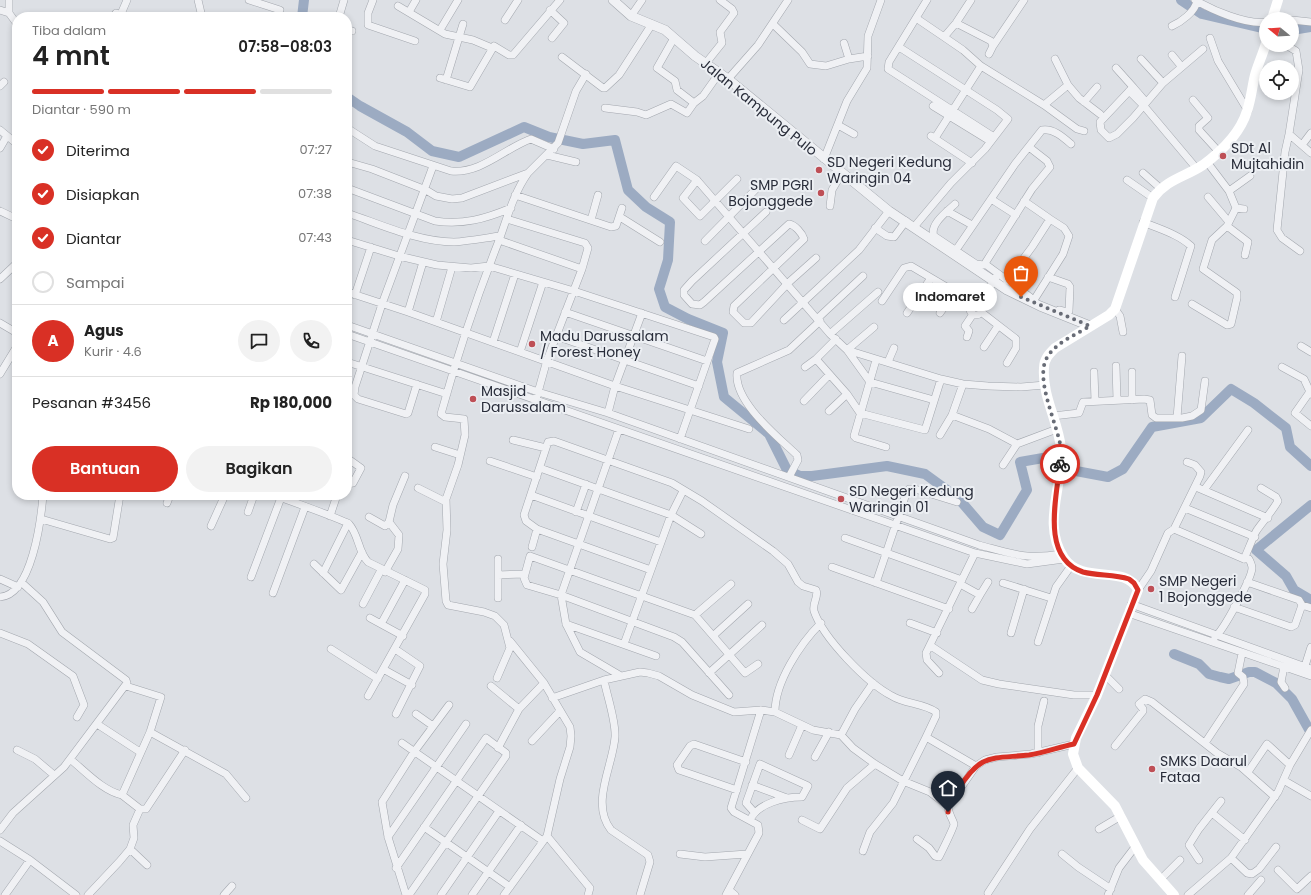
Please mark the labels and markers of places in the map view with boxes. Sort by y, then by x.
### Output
place label: SDt Al Mujtahidin [1231,138,1304,174]
marker: SDt Al Mujtahidin [1218,151,1228,161]
place label: SD Negeri Kedung Waringin 04 [827,152,952,188]
marker: SD Negeri Kedung Waringin 04 [814,165,824,175]
place label: SMP PGRI Bojonggede [728,175,813,211]
marker: SMP PGRI Bojonggede [816,188,826,198]
pin [1004,256,1038,297]
callout: Indomaret [903,283,997,311]
place label: Madu Darussalam / Forest Honey [540,326,669,362]
marker: Madu Darussalam / Forest Honey [527,339,537,349]
place label: Masjid Darussalam [481,381,566,417]
marker: Masjid Darussalam [468,394,478,404]
place label: SD Negeri Kedung Waringin 01 [849,481,974,517]
marker: SD Negeri Kedung Waringin 01 [836,494,846,504]
place label: SMP Negeri 1 Bojonggede [1159,571,1252,607]
marker: SMP Negeri 1 Bojonggede [1146,584,1156,594]
place label: SMKS Daarul Fataa [1160,751,1247,787]
marker: SMKS Daarul Fataa [1147,764,1157,774]
pin [931,771,965,812]

